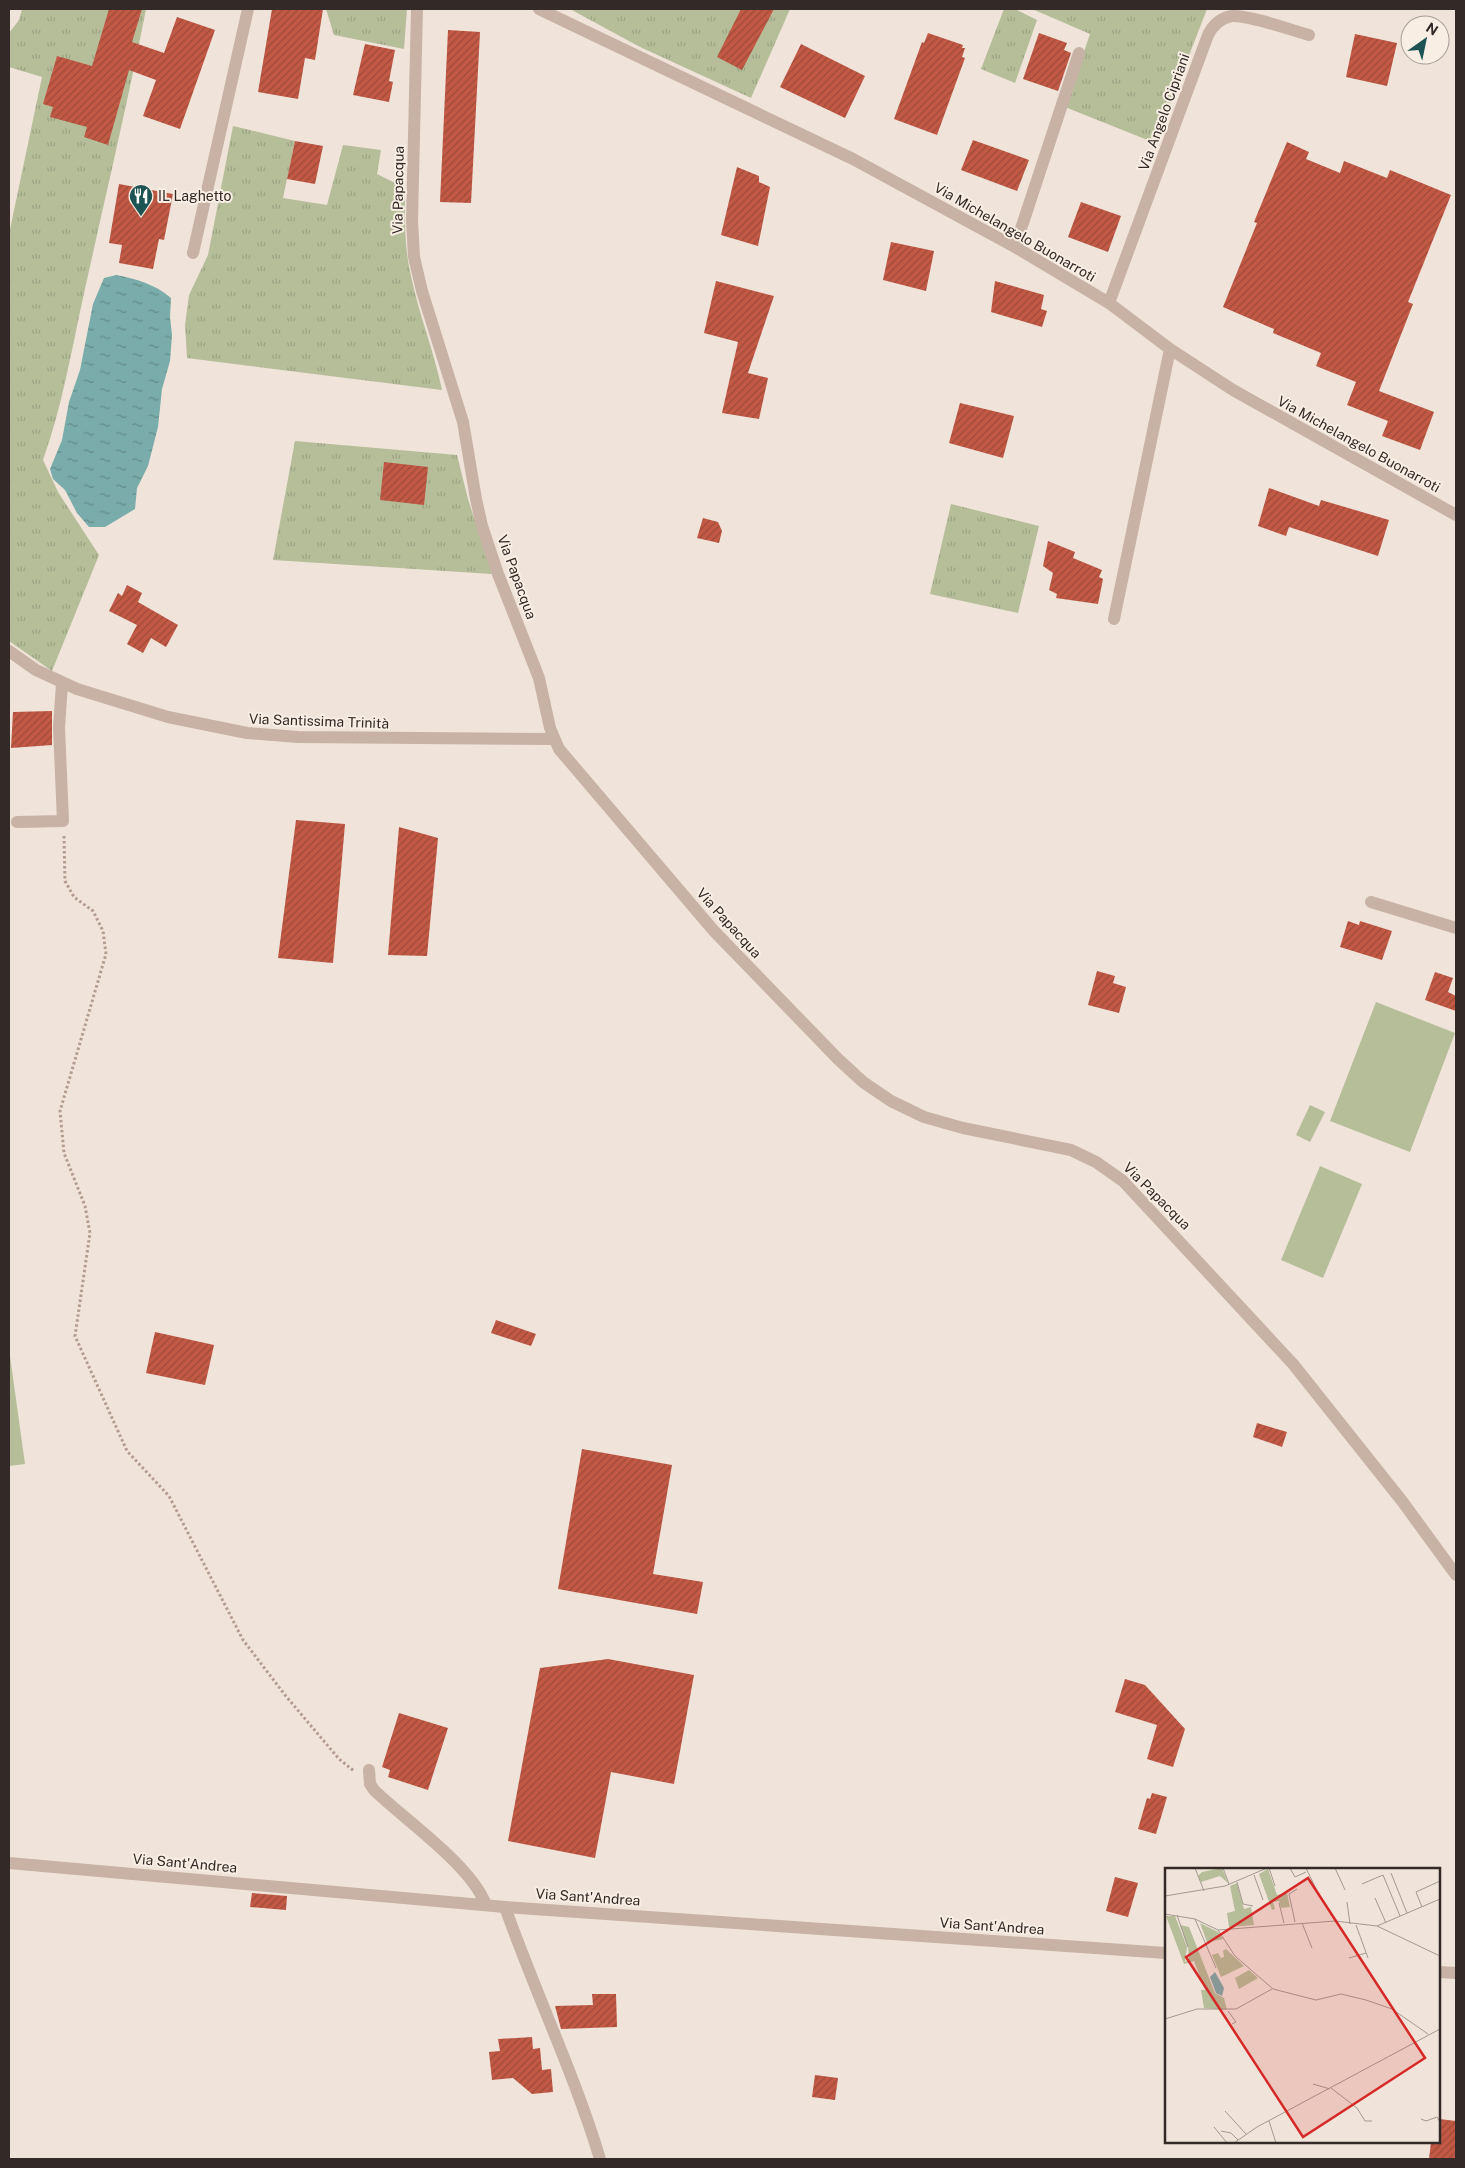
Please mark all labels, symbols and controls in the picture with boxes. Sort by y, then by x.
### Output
north arrow [1400,15,1450,65]
text: N [1423,19,1441,39]
street label: Via Angelo Cipriani [1135,51,1193,173]
street label: Via Papacqua [389,146,407,234]
street label: Via Michelangelo Buonarroti [932,179,1098,285]
restaurant icon: IL Laghetto [128,183,154,217]
place label: IL Laghetto [158,188,231,204]
street label: Via Michelangelo Buonarroti [1275,393,1443,495]
street label: Via Papacqua [494,533,540,621]
street label: Via Santissima Trinità [249,711,389,731]
street label: Via Papacqua [694,885,764,961]
street label: Via Papacqua [1120,1159,1194,1233]
street label: Via Sant'Andrea [132,1850,238,1876]
inset map [1165,1868,1440,2143]
street label: Via Sant'Andrea [535,1885,641,1909]
street label: Via Sant'Andrea [939,1914,1045,1938]

